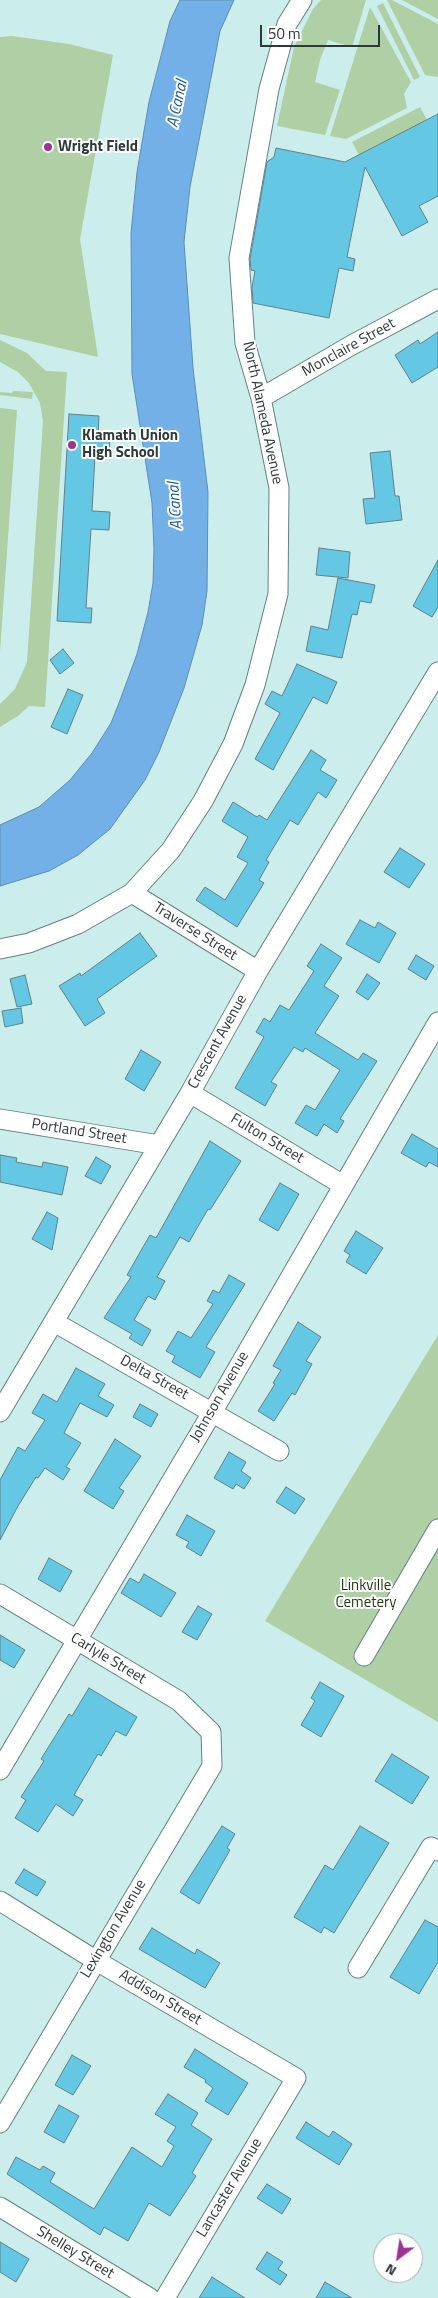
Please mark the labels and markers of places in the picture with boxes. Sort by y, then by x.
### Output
place label: Wright Field [58,138,138,156]
marker: Wright Field [42,141,54,153]
place label: Klamath Union High School [82,427,178,462]
marker: Klamath Union High School [66,439,78,451]

